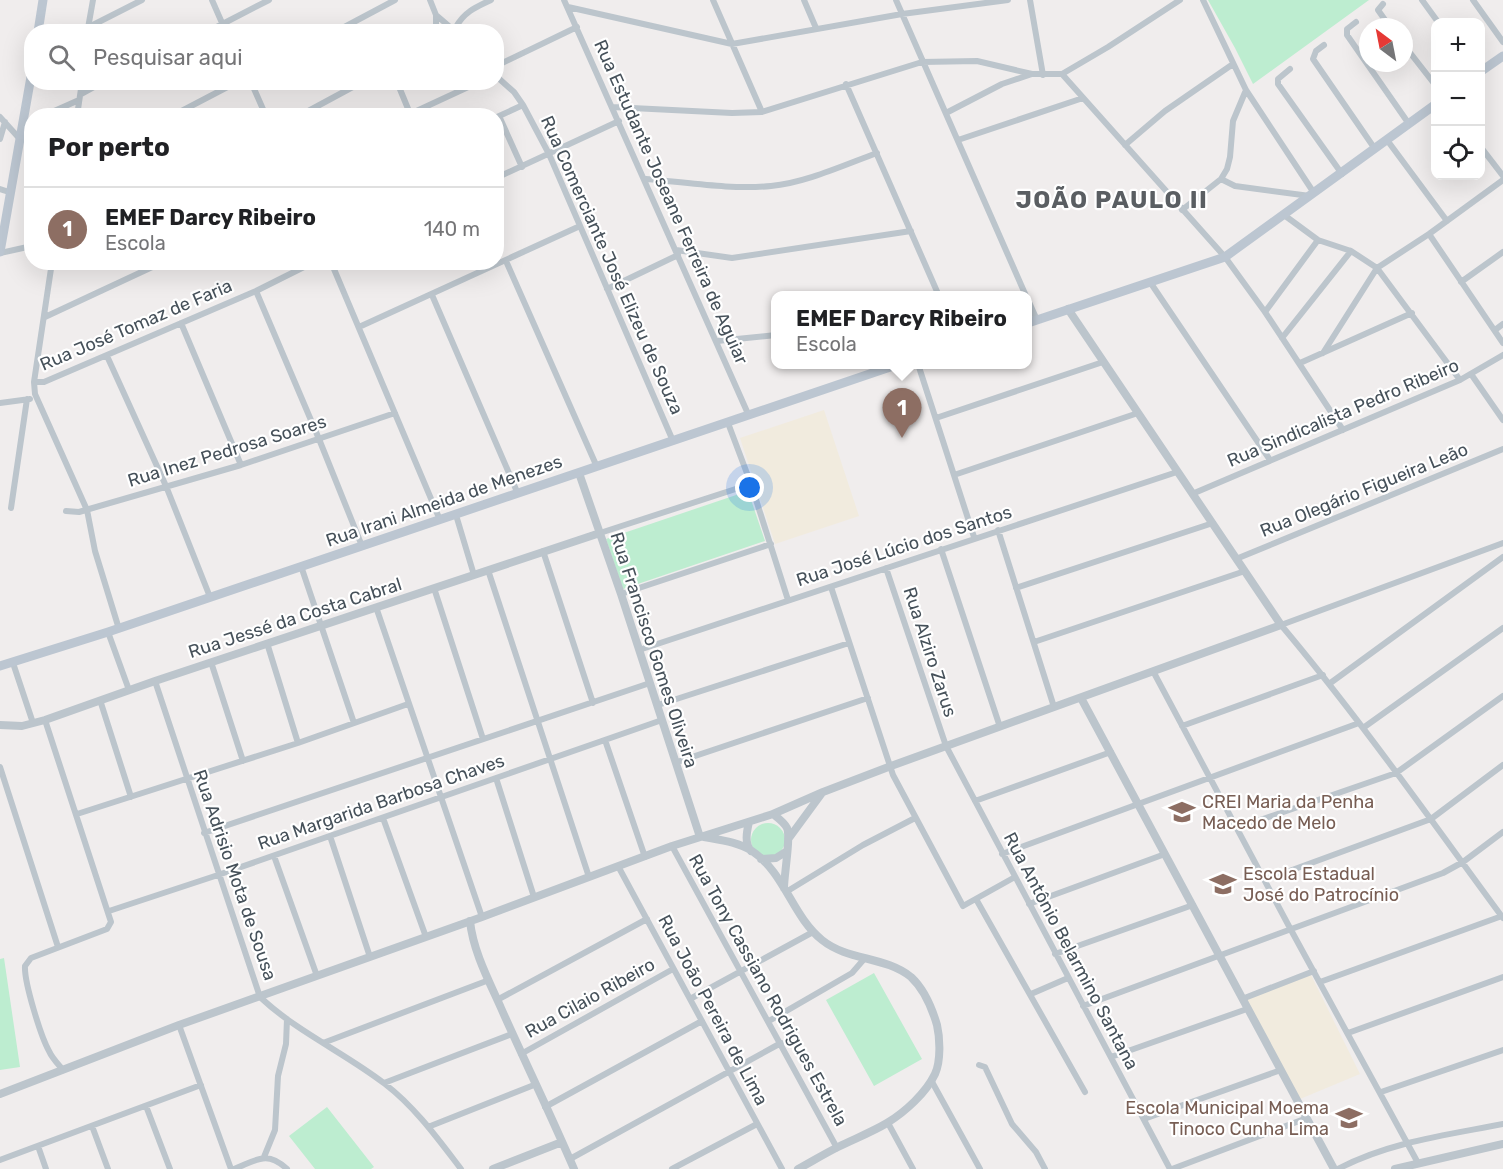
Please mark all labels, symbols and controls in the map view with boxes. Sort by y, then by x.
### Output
north arrow [1359,18,1413,72]
map controls [1431,18,1485,180]
button: + [1431,18,1485,72]
search box [24,24,504,90]
street label: Rua Estudante Joseane Ferreira de Aguiar [589,36,753,368]
icon: search [45,41,78,74]
text: Pesquisar aqui [93,44,243,71]
button: − [1431,72,1485,126]
street label: Rua Comerciante José Elizeu de Souza [536,112,688,418]
button: locate [1431,126,1485,180]
text: Por perto [48,132,170,163]
district label: JOÃO PAULO II [1016,186,1208,214]
text: EMEF Darcy Ribeiro [105,204,316,231]
text: 1 [63,217,72,241]
text: 140 m [424,217,480,241]
text: Escola [105,231,166,255]
street label: Rua José Tomaz de Faria [37,274,235,376]
popup [771,291,1032,369]
text: EMEF Darcy Ribeiro [796,305,1007,332]
text: Escola [796,332,857,356]
street label: Rua Sindicalista Pedro Ribeiro [1224,354,1462,472]
pin: 1 [882,388,922,438]
street label: Rua Inez Pedrosa Soares [125,410,329,492]
street label: Rua Olegário Figueira Leão [1257,438,1471,542]
street label: Rua Irani Almeida de Menezes [323,450,565,552]
your location [735,473,764,502]
street label: Rua José Lúcio dos Santos [794,501,1014,591]
street label: Rua Francisco Gomes Oliveira [605,529,703,771]
street label: Rua Jessé da Costa Cabral [186,573,404,663]
street label: Rua Alziro Zarus [899,584,961,720]
street label: Rua Margarida Barbosa Chaves [255,749,507,855]
street label: Rua Adrisio Mota de Sousa [189,767,281,983]
place label: CREI Maria da Penha Macedo de Melo [1202,791,1374,834]
school or university icon: CREI Maria da Penha Macedo de Melo [1167,797,1197,827]
street label: Rua Antônio Belarmino Santana [999,829,1143,1073]
street label: Rua Tony Cassiano Rodrigues Estrela [684,850,852,1130]
place label: Escola Estadual José do Patrocínio [1243,863,1399,906]
school or university icon: Escola Estadual José do Patrocínio [1208,869,1238,899]
street label: Rua João Pereira de Lima [653,911,773,1109]
street label: Rua Cilaio Ribeiro [521,953,659,1043]
place label: Escola Municipal Moema Tinoco Cunha Lima [1125,1097,1329,1140]
school or university icon: Escola Municipal Moema Tinoco Cunha Lima [1334,1103,1364,1133]

